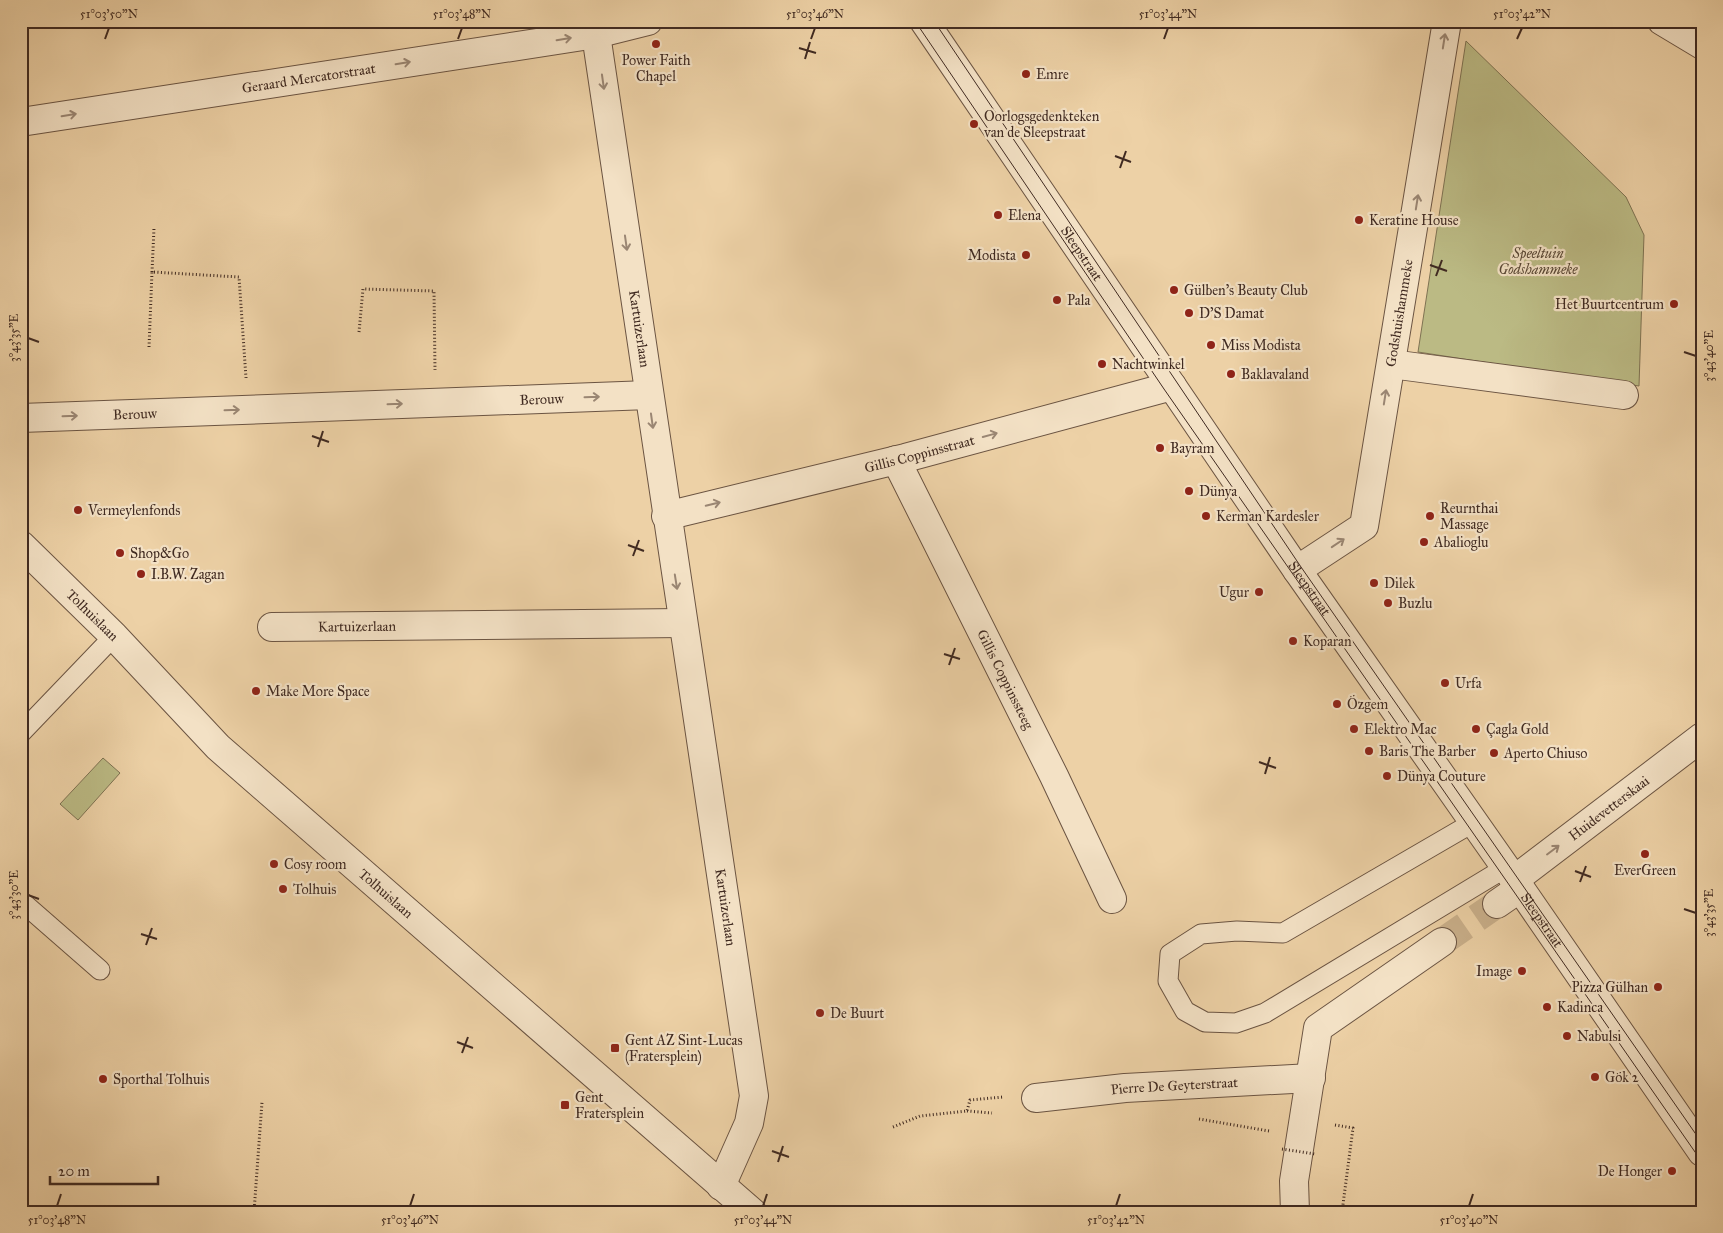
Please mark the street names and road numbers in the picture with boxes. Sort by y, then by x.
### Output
street label: Geraard Mercatorstraat [241,59,377,97]
street label: Sleepstraat [1057,223,1107,284]
street label: Godshuishammeke [1382,258,1416,368]
street label: Kartuizerlaan [626,289,654,369]
street label: Berouw [519,390,565,408]
street label: Berouw [113,404,158,423]
street label: Gillis Coppinsstraat [863,431,976,476]
street label: Sleepstraat [1285,558,1335,619]
street label: Tolhuislaan [63,586,123,645]
street label: Kartuizerlaan [318,617,397,635]
street label: Gillis Coppinssteeg [974,626,1038,732]
street label: Huidevetterskaai [1565,772,1652,844]
street label: Tolhuislaan [355,865,417,922]
street label: Kartuizerlaan [712,867,740,948]
street label: Sleepstraat [1517,889,1567,951]
street label: Pierre De Geyterstraat [1110,1073,1239,1098]

